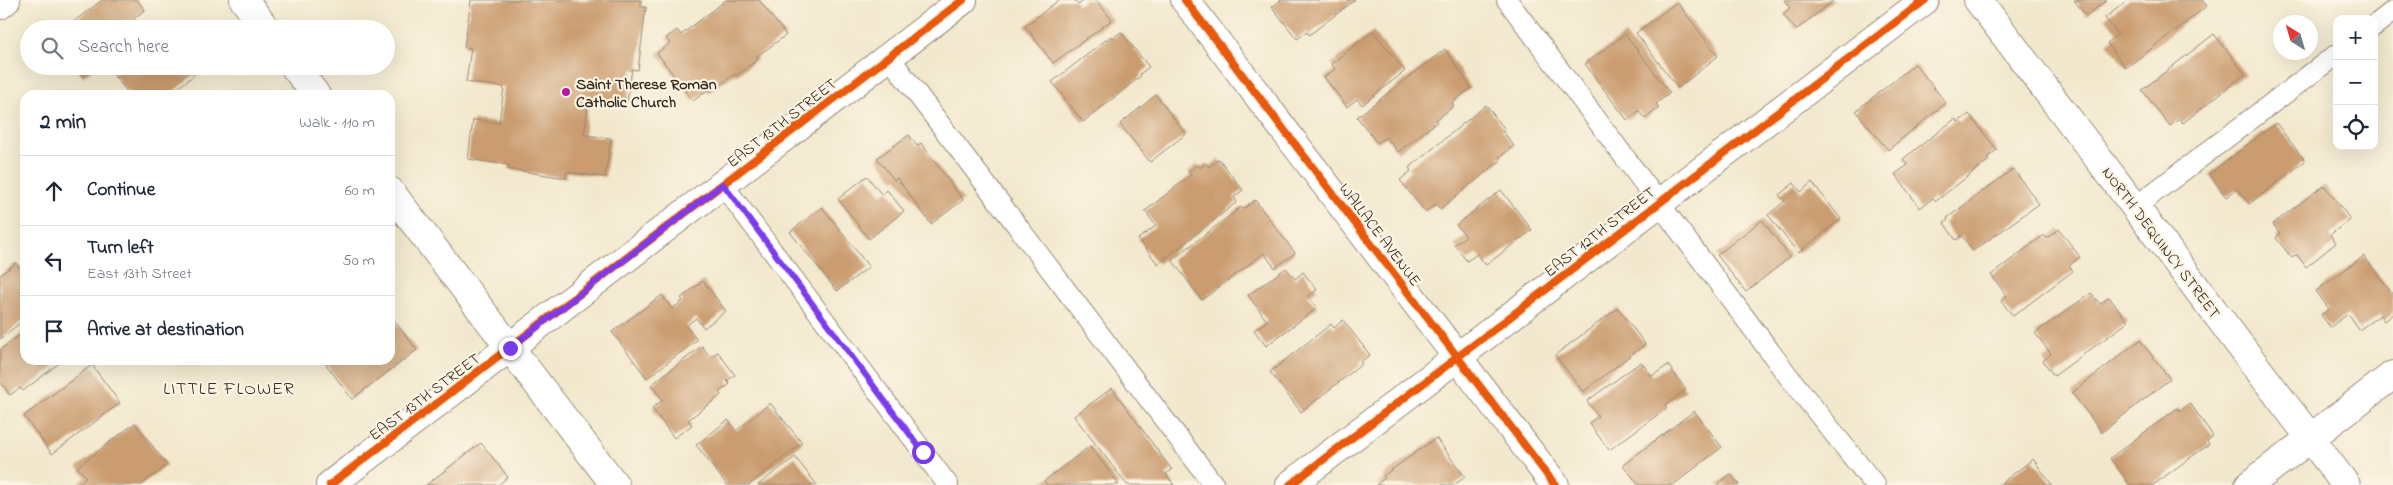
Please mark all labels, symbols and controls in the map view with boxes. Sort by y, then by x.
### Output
north arrow [2273,15,2318,60]
map controls [2333,15,2378,150]
button: + [2333,15,2378,60]
search box [20,20,395,75]
icon: search [38,34,66,62]
text: Search here [78,34,169,61]
button: − [2333,60,2378,105]
place label: Saint Therese Roman Catholic Church [576,73,717,115]
street label: EAST 13TH STREET [722,73,842,174]
marker: Saint Therese Roman Catholic Church [560,86,572,98]
button: locate [2333,105,2378,150]
text: 2 min [40,108,86,138]
text: Walk · 110 m [299,111,375,135]
street label: NORTH DEQUINCY STREET [2095,162,2226,324]
icon: ahead [40,177,68,205]
text: Continue [87,177,155,204]
street label: WALLACE AVENUE [1332,178,1426,292]
text: 60 m [345,179,375,203]
street label: EAST 12TH STREET [1540,181,1661,284]
text: Turn left [87,235,154,262]
icon: left [40,247,68,275]
text: 50 m [343,249,375,273]
text: East 13th Street [87,262,192,286]
icon: arrive [40,317,68,345]
text: Arrive at destination [87,317,244,344]
route end [499,337,522,360]
street label: EAST 13TH STREET [364,348,486,448]
district label: LITTLE FLOWER [163,377,295,403]
route start [912,441,935,464]

